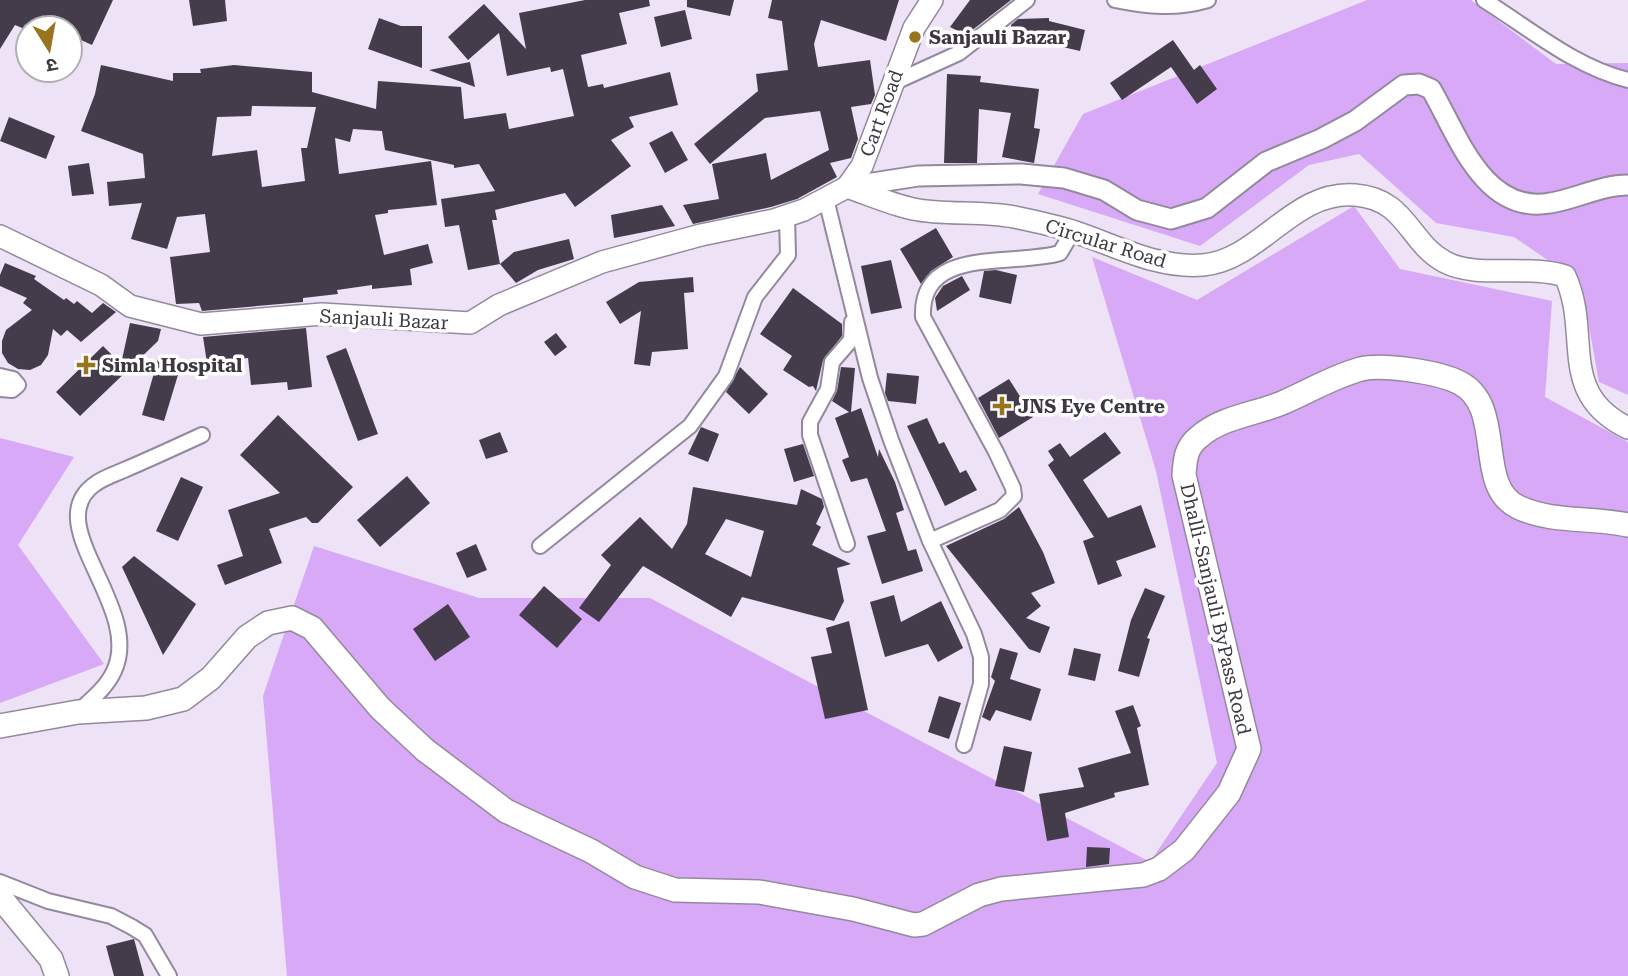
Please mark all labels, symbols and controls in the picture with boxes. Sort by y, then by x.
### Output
north arrow [14,14,84,84]
place label: Sanjauli Bazar [929,26,1067,49]
marker: Sanjauli Bazar [907,29,923,45]
text: उ [44,53,60,78]
street label: Cart Road [855,67,908,160]
street label: Circular Road [1043,214,1169,273]
street label: Sanjauli Bazar [319,305,449,334]
place label: Simla Hospital [102,354,242,377]
marker: Simla Hospital [76,355,96,375]
place label: JNS Eye Centre [1018,395,1165,418]
marker: JNS Eye Centre [992,396,1012,416]
street label: Dhalli-Sanjauli ByPass Road [1175,481,1256,737]

